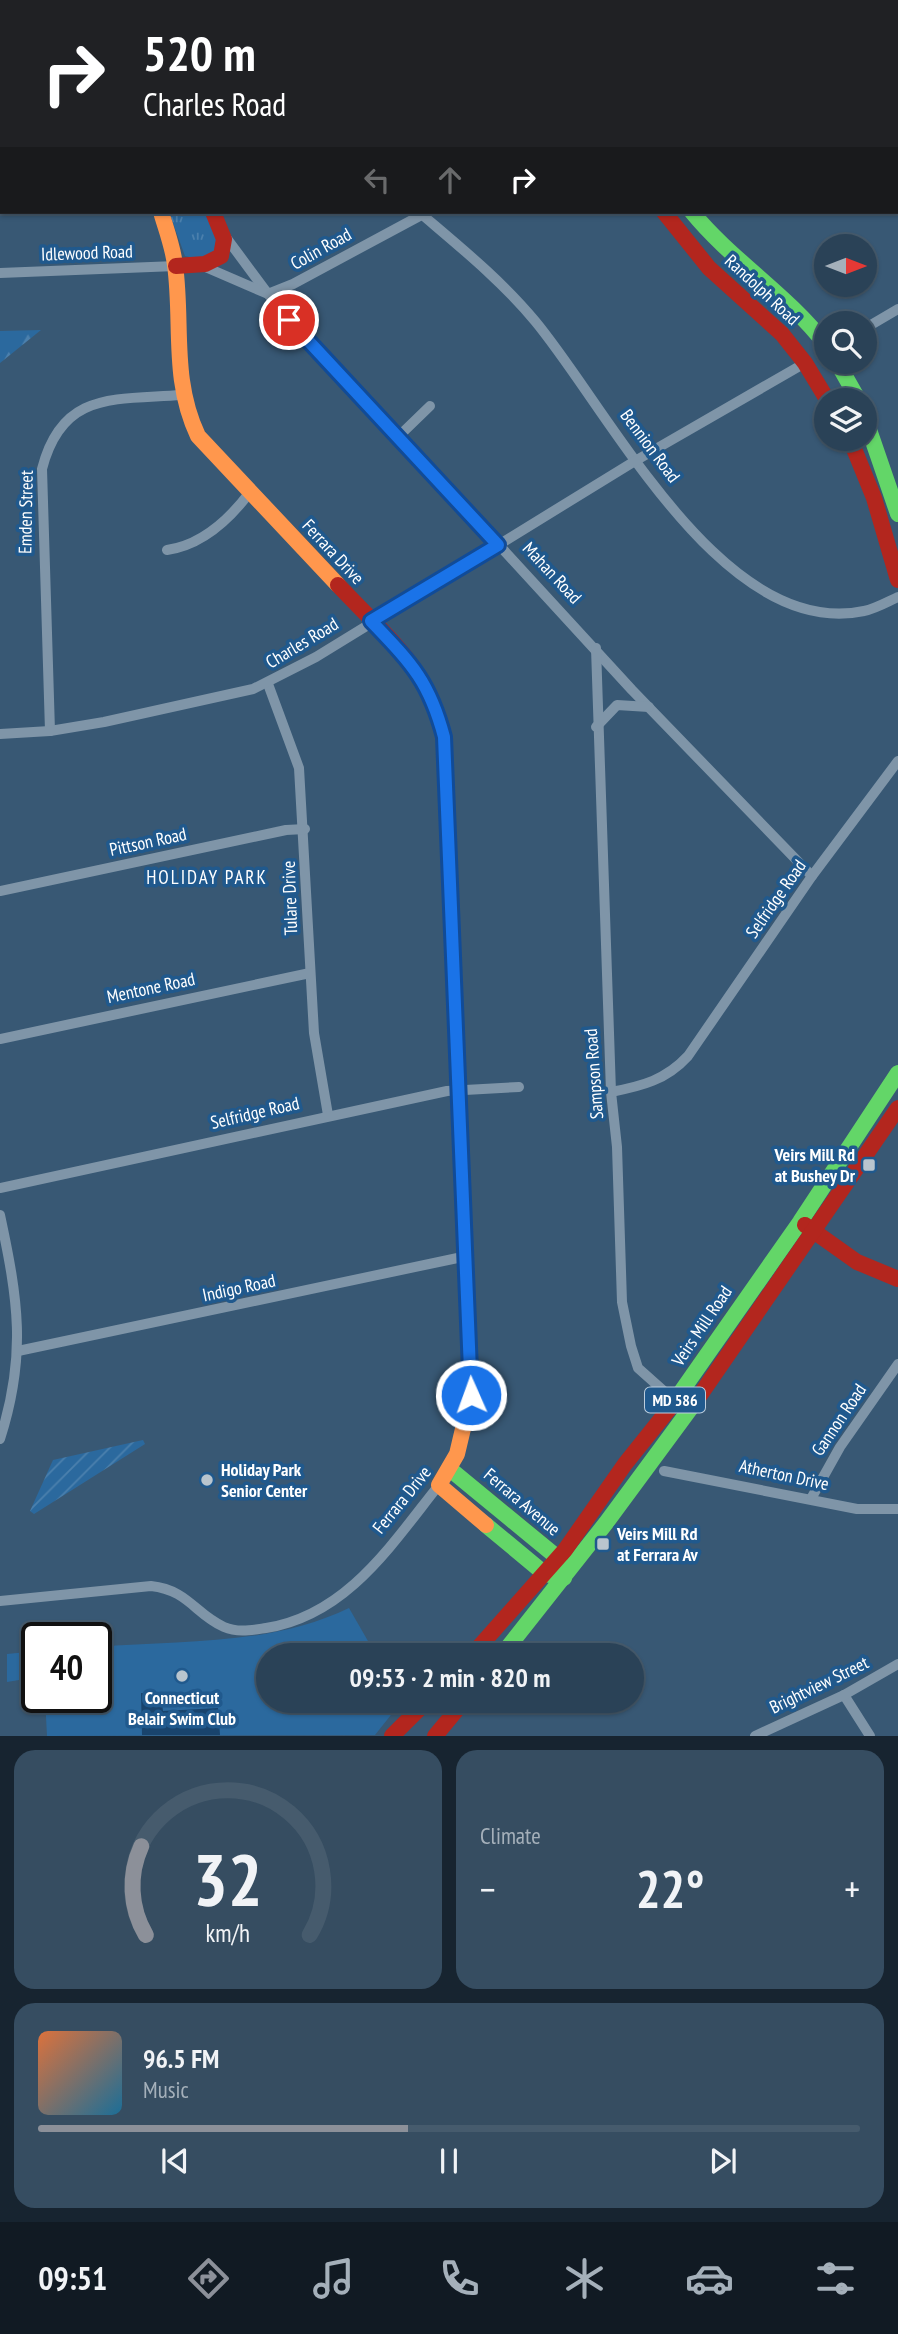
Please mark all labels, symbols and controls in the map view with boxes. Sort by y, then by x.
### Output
text: 520 m [143,21,256,85]
icon: right [28,28,119,119]
text: Charles Road [143,83,286,125]
icon: left [358,161,396,199]
icon: ahead [431,161,469,199]
icon: right [504,161,542,199]
street label: Colin Road [286,222,355,275]
north arrow [814,234,877,298]
map controls [814,234,877,451]
street label: Idlewood Road [41,239,133,266]
street label: Randolph Road [720,249,804,330]
pin [259,290,319,350]
icon: arrive [270,301,308,339]
button: search [814,311,877,374]
button: layers [814,388,877,451]
street label: Bennion Road [615,405,685,487]
street label: Emden Street [13,470,38,554]
street label: Ferrara Drive [297,514,369,589]
street label: Mahan Road [518,537,587,608]
street label: Charles Road [261,612,342,673]
street label: Pittson Road [107,822,189,861]
street label: Selfridge Road [740,855,811,942]
street label: Tulare Drive [277,860,302,936]
district label: HOLIDAY PARK [146,865,268,889]
street label: Mentone Road [105,967,197,1008]
street label: Sampson Road [579,1028,608,1120]
street label: Selfridge Road [208,1091,301,1134]
place label: Veirs Mill Rd at Bushey Dr [774,1143,856,1187]
marker: Veirs Mill Rd at Bushey Dr [861,1157,877,1173]
street label: Indigo Road [200,1269,277,1306]
street label: Veirs Mill Road [666,1281,737,1371]
position arrow [434,1358,508,1432]
street label: Gannon Road [806,1379,871,1460]
road number: MD 586 [645,1388,705,1412]
street label: Atherton Drive [737,1454,831,1495]
place label: Holiday Park Senior Center [221,1458,308,1502]
street label: Ferrara Drive [367,1461,436,1538]
street label: Ferrara Avenue [479,1463,565,1540]
marker: Holiday Park Senior Center [199,1472,215,1488]
place label: Veirs Mill Rd at Ferrara Av [616,1522,699,1566]
marker: Veirs Mill Rd at Ferrara Av [595,1536,611,1552]
speed limit sign: 40 [21,1622,112,1713]
street label: Brightview Street [765,1651,872,1718]
text: 09:53 · 2 min · 820 m [350,1661,550,1694]
marker: Connecticut Belair Swim Club [174,1668,190,1684]
place label: Connecticut Belair Swim Club [128,1686,236,1730]
text: Climate [480,1821,541,1850]
text: 32 [193,1832,263,1926]
text: 22° [636,1855,704,1922]
text: − [480,1864,496,1913]
text: + [844,1864,860,1913]
text: km/h [206,1917,250,1949]
text: 96.5 FM [143,2042,219,2075]
text: Music [143,2075,189,2104]
icon: previous [156,2142,194,2180]
icon: pause [430,2142,468,2180]
icon: next [704,2142,742,2180]
icon: directions [184,2254,233,2303]
icon: music [309,2254,358,2303]
icon: phone [435,2254,484,2303]
icon: climate [560,2254,609,2303]
icon: car [685,2254,734,2303]
icon: filters [811,2254,860,2303]
text: 09:51 [38,2257,107,2299]

